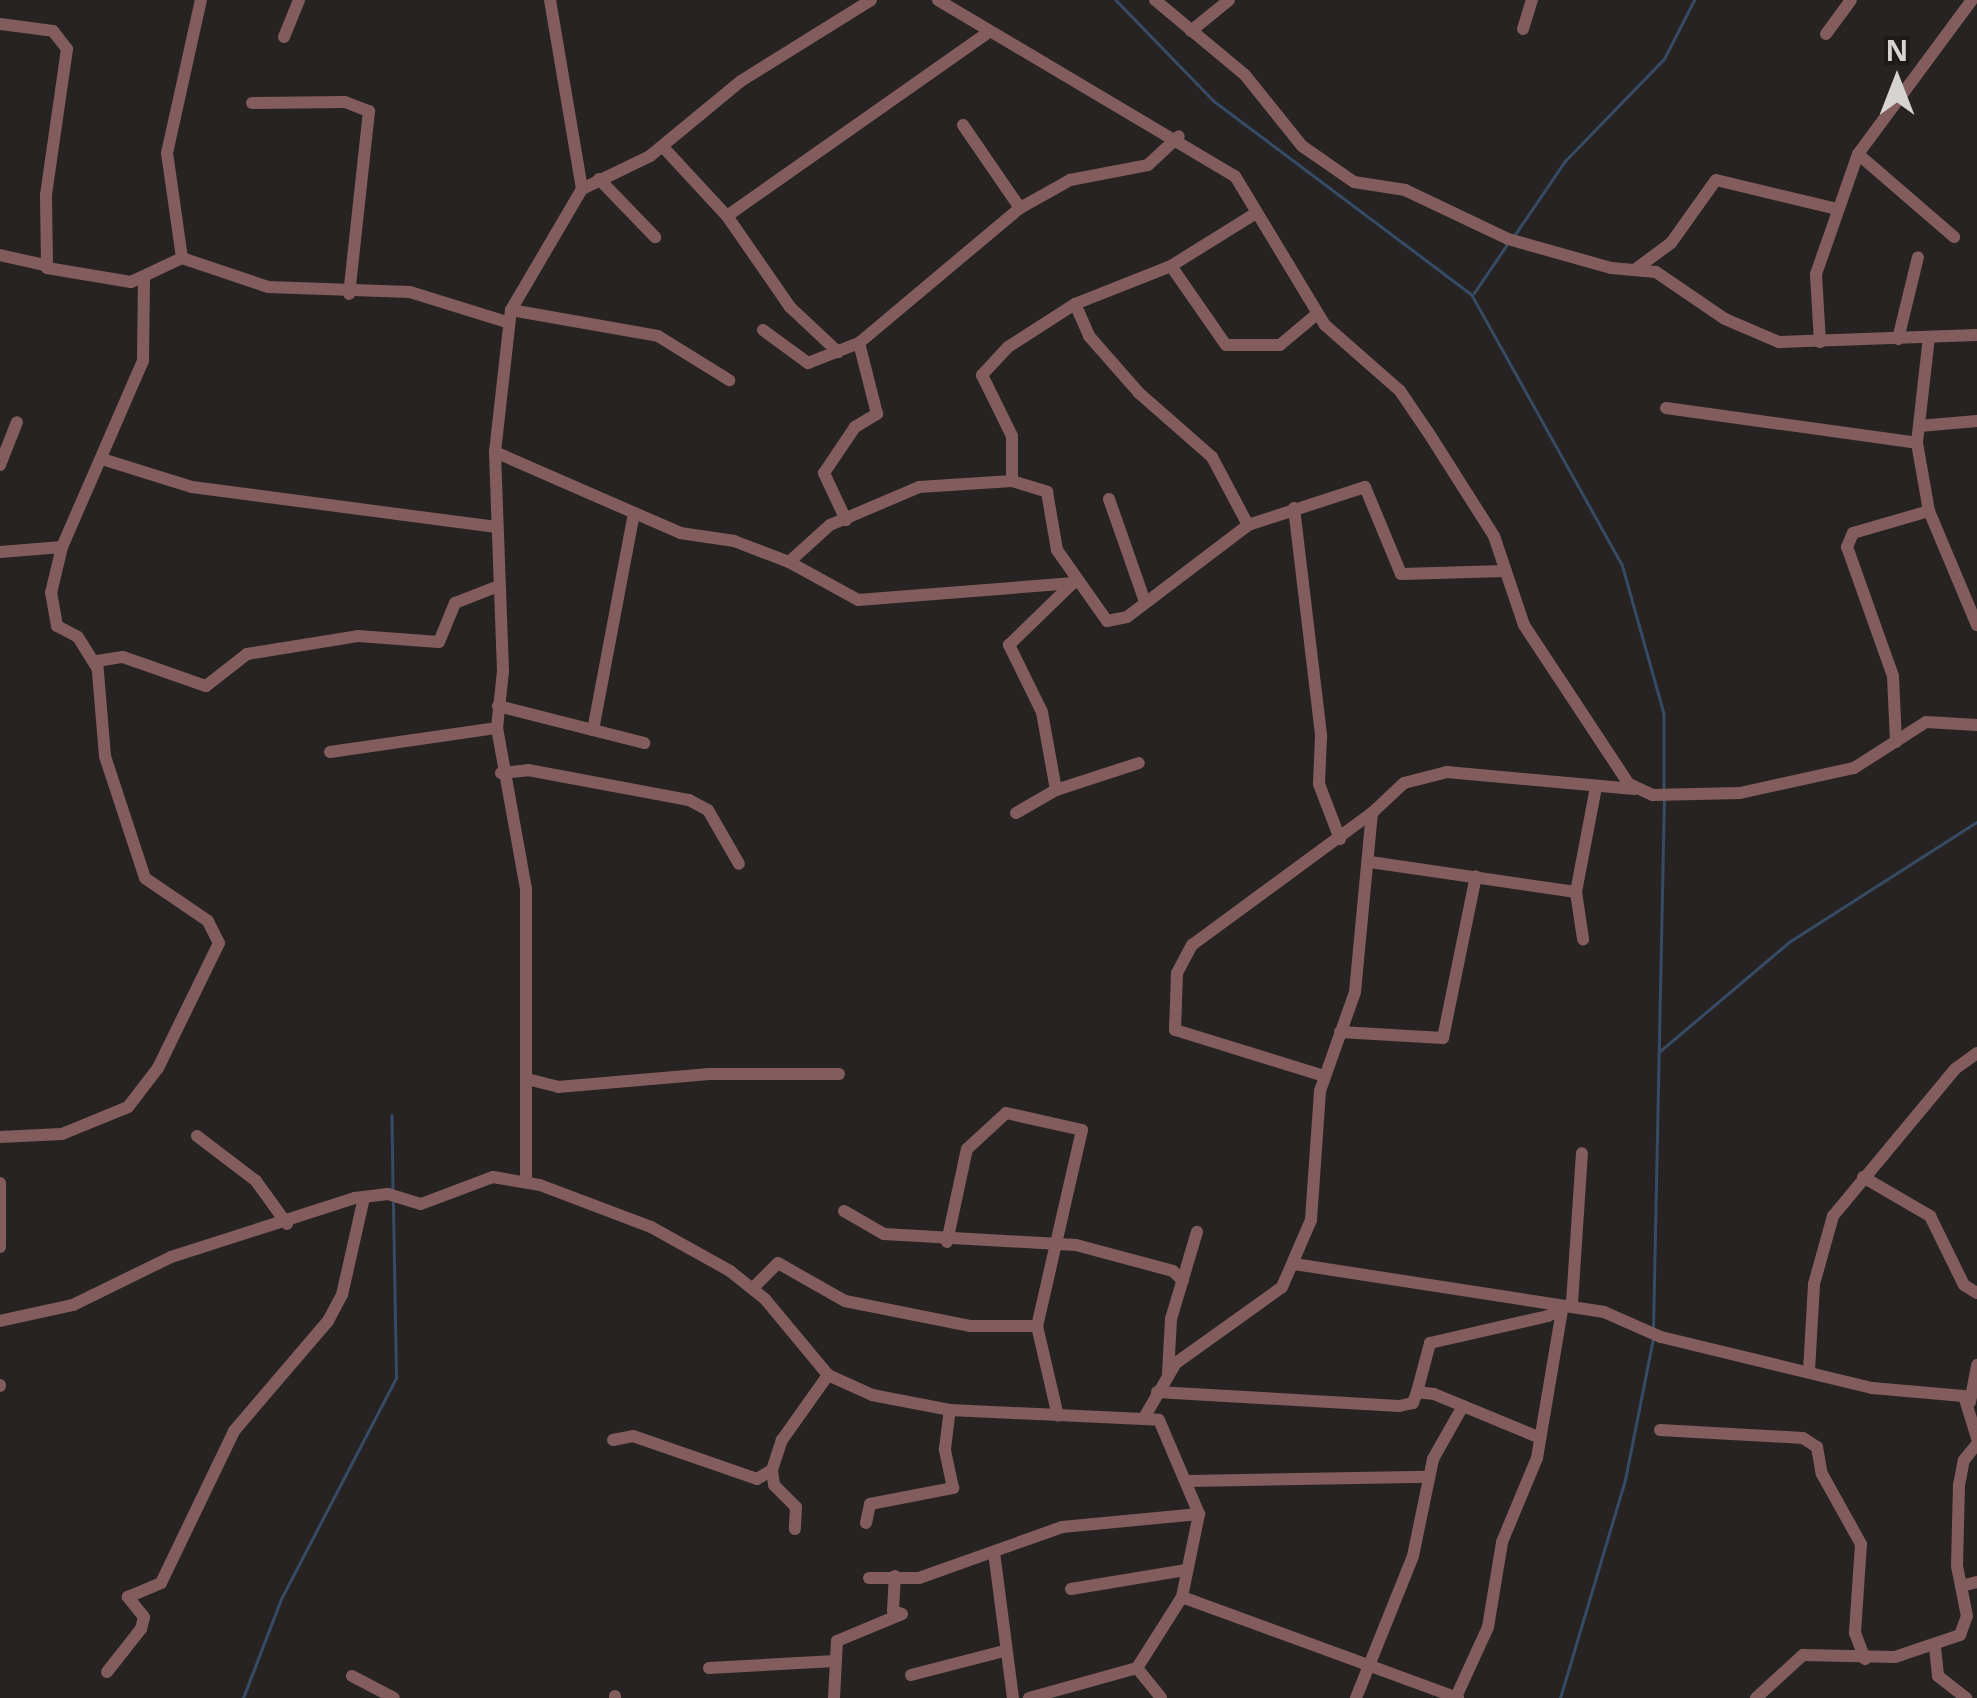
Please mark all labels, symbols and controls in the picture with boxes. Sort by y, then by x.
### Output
north arrow [1847,30,1947,130]
text: N [1886,31,1908,69]

